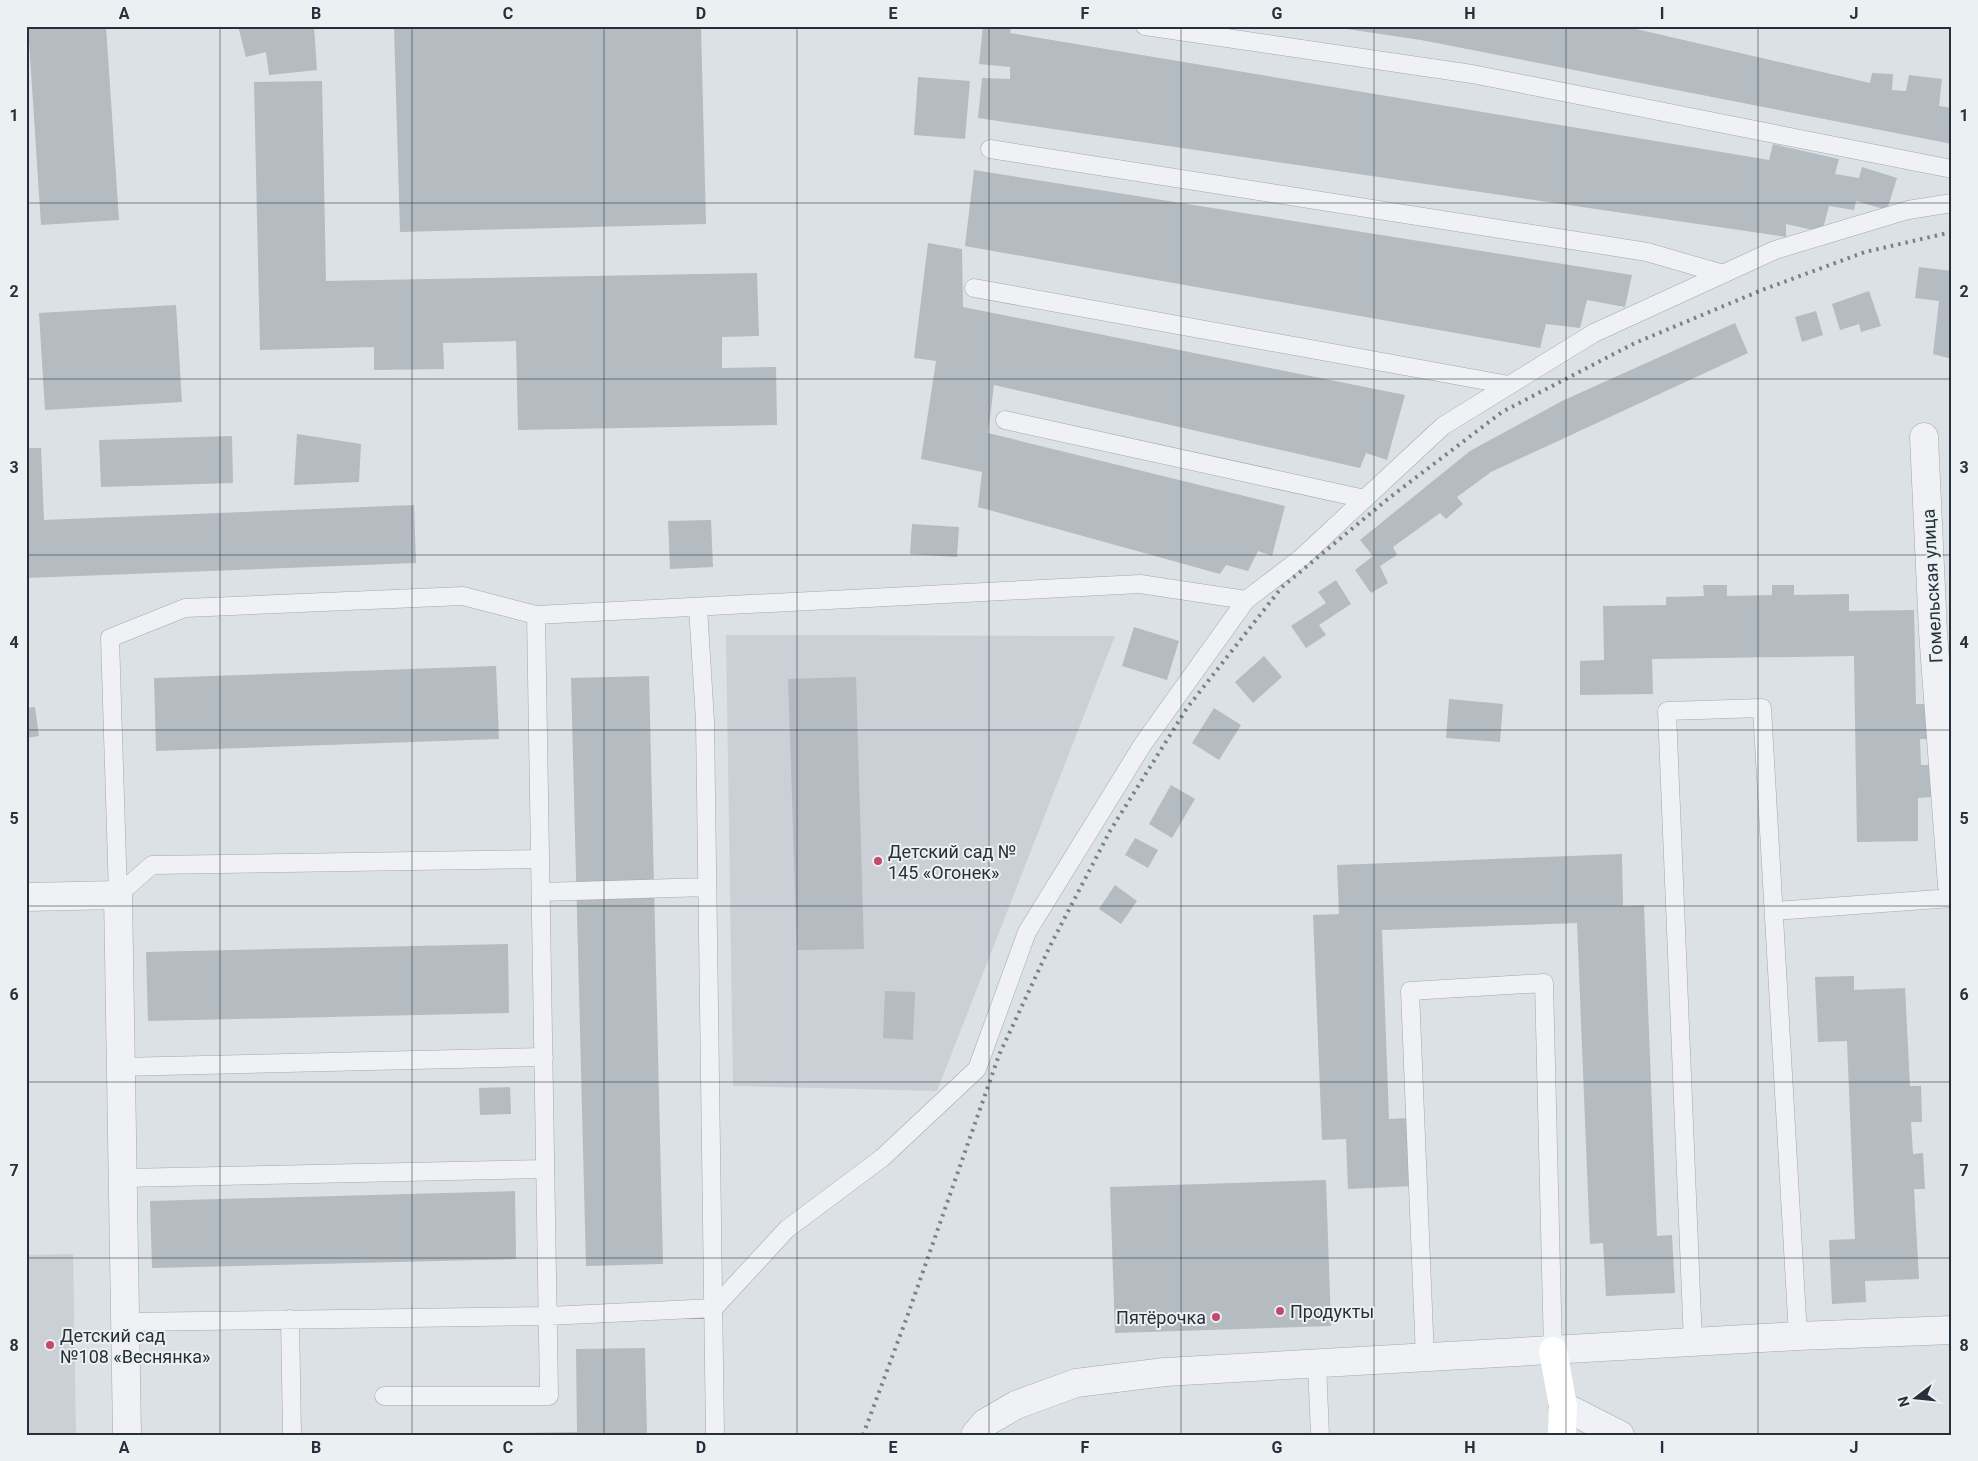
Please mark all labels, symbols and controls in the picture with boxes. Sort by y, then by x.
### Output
text: A [119,4,130,23]
text: B [311,4,321,23]
text: C [503,4,513,23]
text: D [696,4,706,23]
text: E [889,4,898,23]
text: F [1081,4,1090,23]
text: G [1272,4,1283,23]
text: H [1464,4,1476,23]
text: I [1660,4,1664,23]
text: J [1850,4,1858,23]
text: 1 [9,106,19,125]
text: 1 [1959,106,1969,125]
text: 2 [9,282,19,301]
text: 2 [1959,282,1969,301]
text: 3 [9,458,19,477]
text: 3 [1959,458,1969,477]
street label: Гомельская улица [1917,508,1947,664]
text: 4 [9,633,19,652]
text: 4 [1959,633,1969,652]
text: 5 [9,809,19,828]
text: 5 [1959,809,1969,828]
place label: Детский сад № 145 «Огонек» [888,841,1016,883]
marker: Детский сад № 145 «Огонек» [872,855,884,867]
text: 6 [9,985,19,1004]
text: 6 [1959,985,1969,1004]
text: 7 [9,1161,19,1180]
text: 7 [1959,1161,1969,1180]
place label: Продукты [1290,1301,1374,1322]
marker: Продукты [1274,1305,1286,1317]
place label: Пятёрочка [1116,1307,1206,1328]
marker: Пятёрочка [1210,1311,1222,1323]
place label: Детский сад №108 «Веснянка» [60,1325,211,1367]
text: 8 [9,1336,19,1355]
text: 8 [1959,1336,1969,1355]
marker: Детский сад №108 «Веснянка» [44,1339,56,1351]
north arrow [1890,1374,1940,1424]
text: N [1894,1395,1913,1409]
text: A [119,1438,130,1457]
text: B [311,1438,321,1457]
text: C [503,1438,513,1457]
text: D [696,1438,706,1457]
text: E [889,1438,898,1457]
text: F [1081,1438,1090,1457]
text: G [1272,1438,1283,1457]
text: H [1464,1438,1476,1457]
text: I [1660,1438,1664,1457]
text: J [1850,1438,1858,1457]

